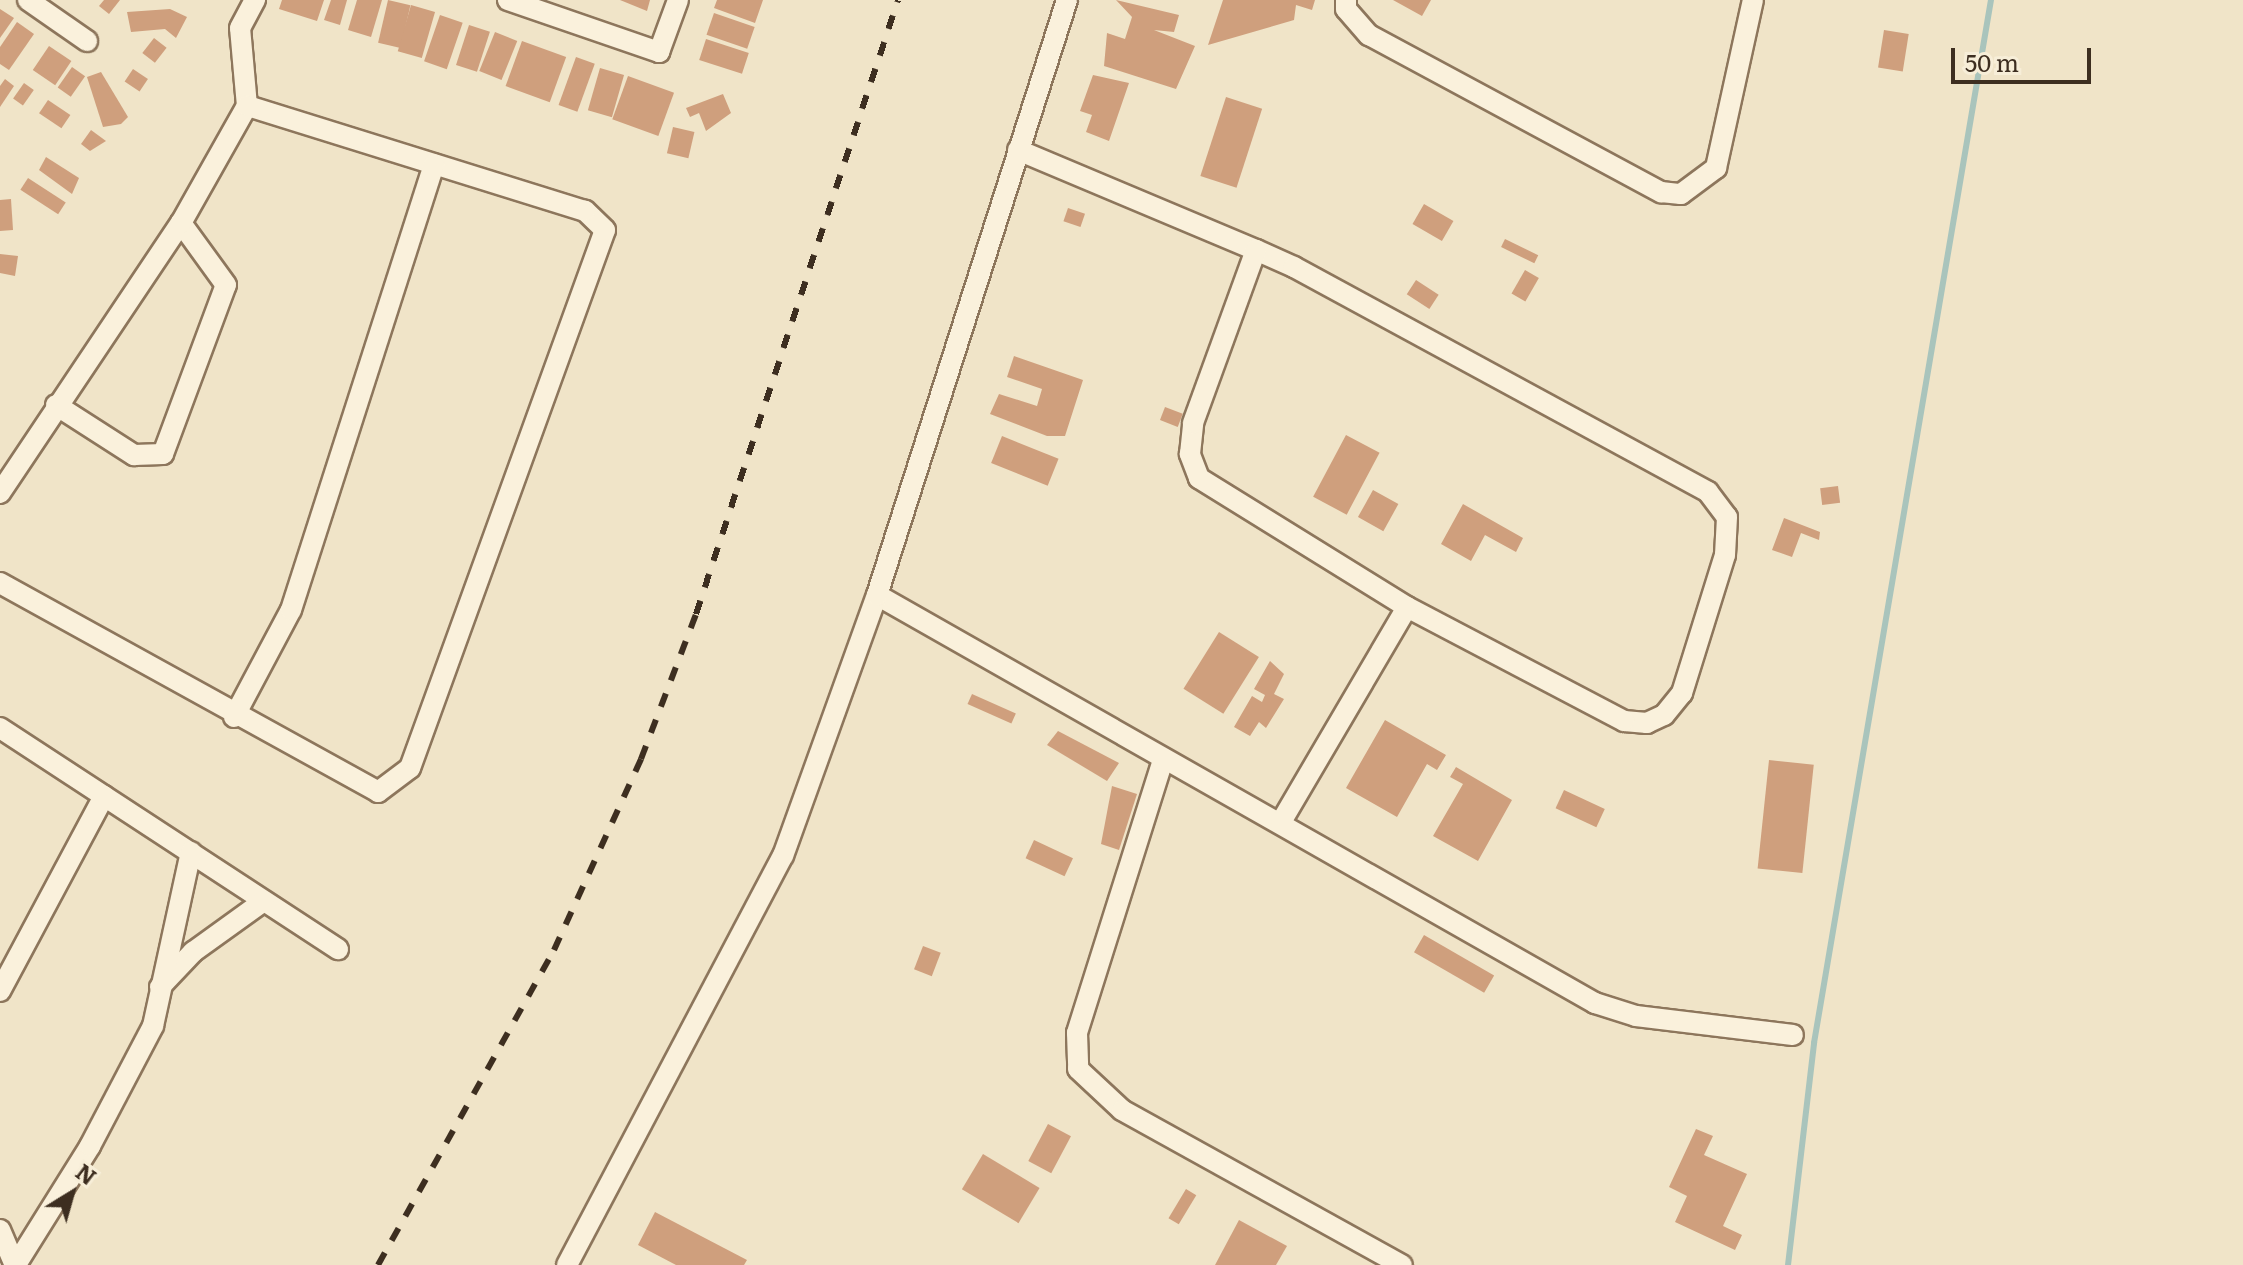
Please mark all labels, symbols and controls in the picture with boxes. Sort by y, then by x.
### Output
scale bar [1955,32,2095,82]
text: 50 m [1965,44,2019,79]
north arrow [32,1153,112,1233]
text: N [69,1155,104,1192]

